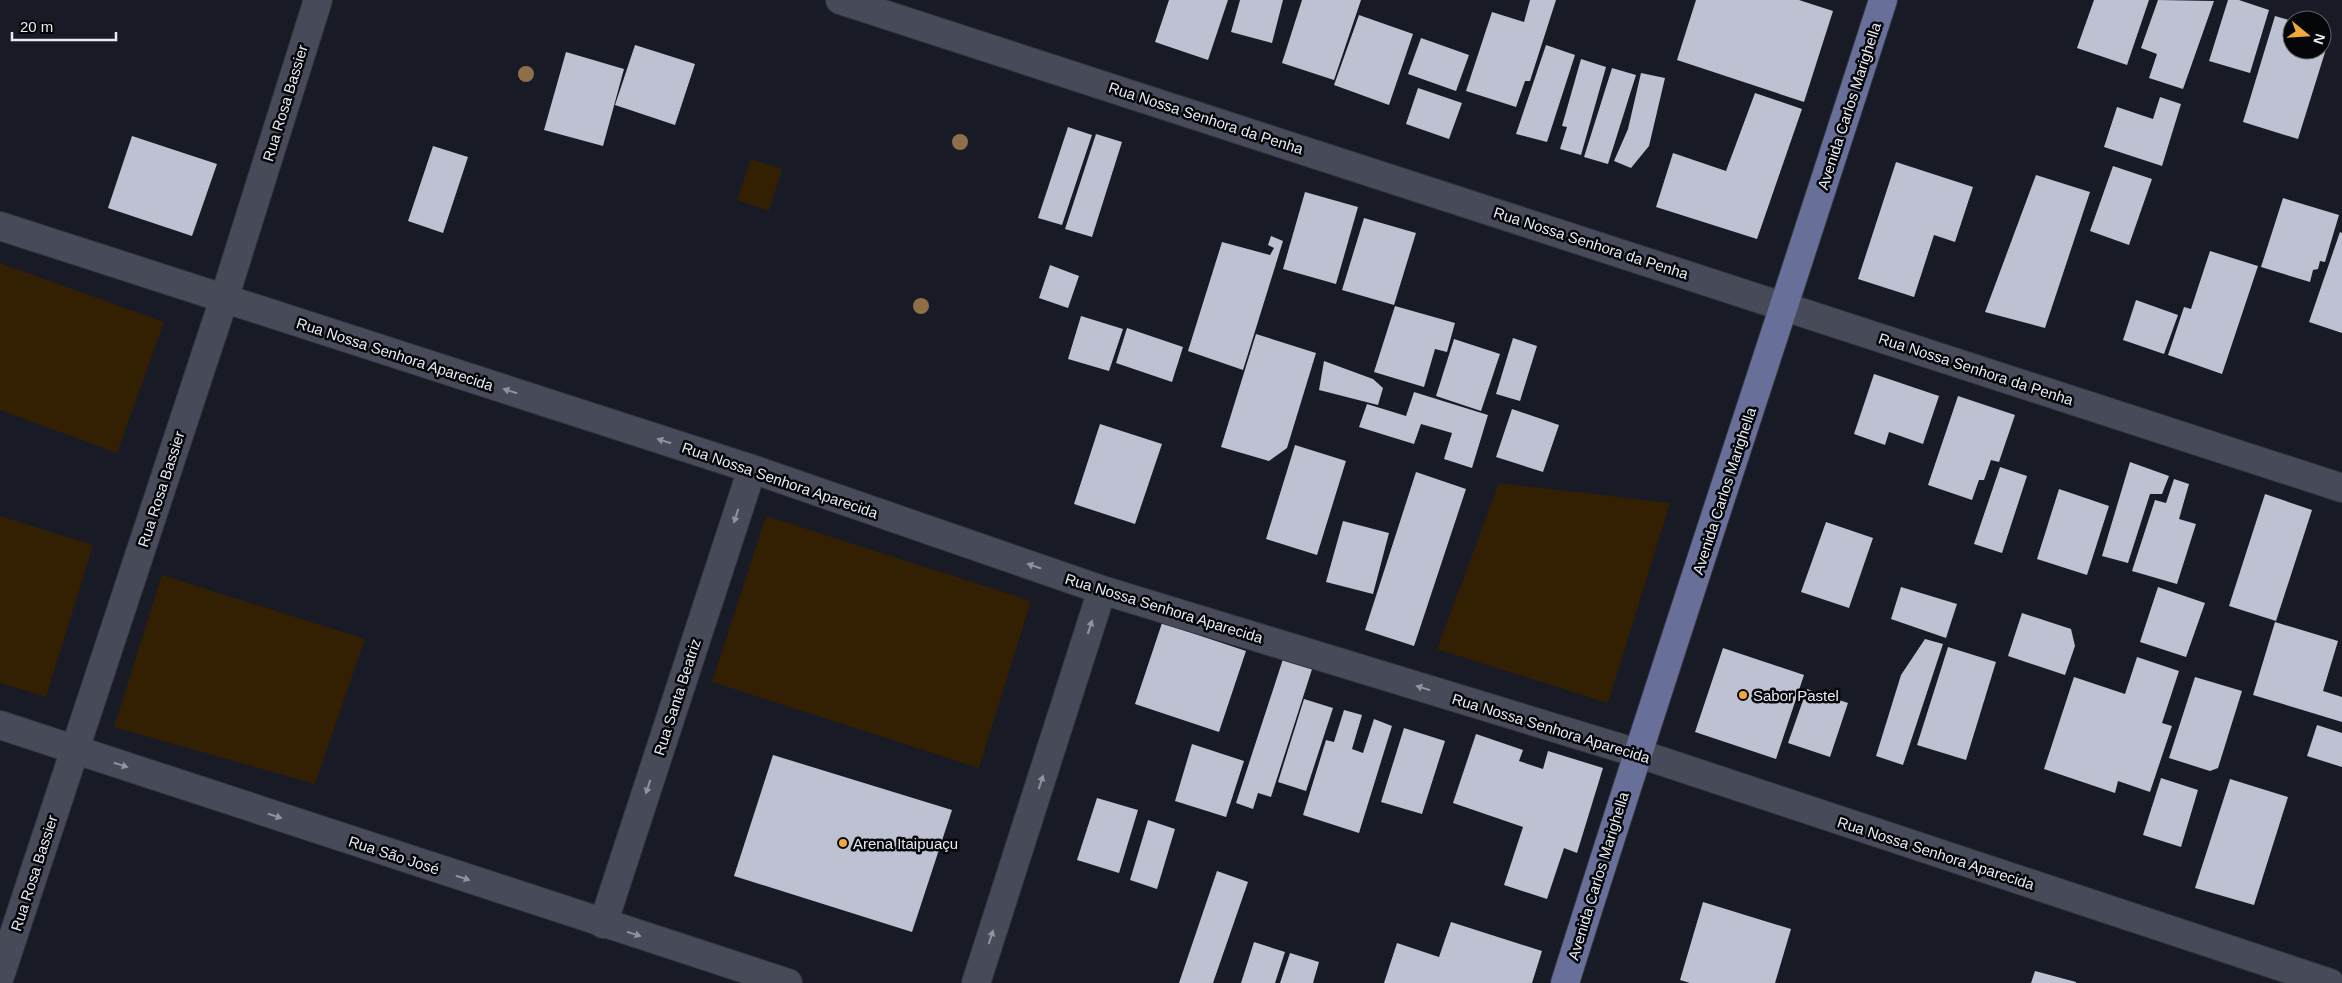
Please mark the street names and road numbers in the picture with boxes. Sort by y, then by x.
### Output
street label: Avenida Carlos Marighella [1814,20,1884,192]
street label: Rua Rosa Bassier [259,43,311,163]
street label: Rua Nossa Senhora da Penha [1107,78,1306,158]
street label: Rua Nossa Senhora da Penha [1492,203,1691,283]
street label: Rua Nossa Senhora Aparecida [294,314,496,394]
street label: Rua Nossa Senhora da Penha [1877,329,2076,409]
street label: Avenida Carlos Marighella [1689,405,1759,577]
street label: Rua Rosa Bassier [134,429,188,549]
street label: Rua Nossa Senhora Aparecida [680,438,881,522]
street label: Rua Nossa Senhora Aparecida [1063,570,1266,646]
street label: Rua Santa Beatriz [650,636,704,758]
street label: Rua Nossa Senhora Aparecida [1450,690,1653,766]
street label: Avenida Carlos Marighella [1564,789,1632,962]
street label: Rua Rosa Bassier [7,813,61,933]
street label: Rua Nossa Senhora Aparecida [1835,813,2037,893]
street label: Rua São José [347,832,441,878]

